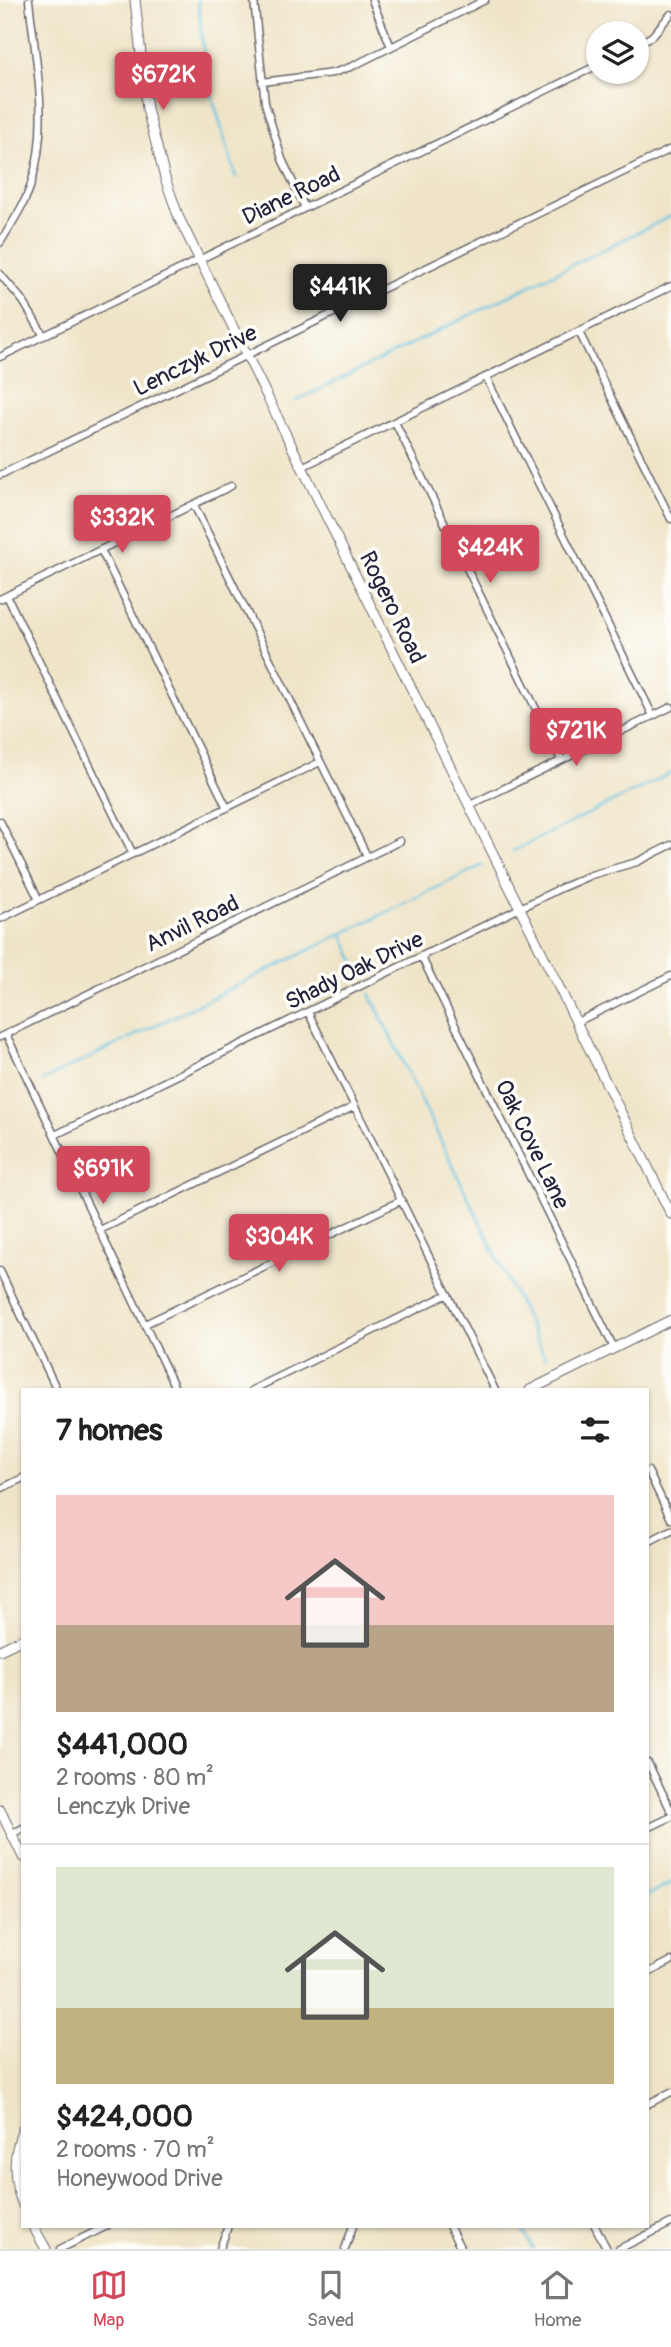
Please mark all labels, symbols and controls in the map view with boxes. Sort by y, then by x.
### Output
map controls [586,21,649,84]
button: layers [586,21,649,84]
pin: $672K [114,52,212,112]
text: $672K [131,60,195,89]
street label: Diane Road [237,159,345,232]
pin: $441K [291,264,389,324]
text: $441K [309,272,371,301]
street label: Lenczyk Drive [129,318,262,403]
pin: $332K [73,496,171,555]
text: $332K [90,503,154,532]
pin: $424K [441,526,539,585]
text: $424K [457,533,523,562]
street label: Rogero Road [353,546,432,668]
pin: $721K [527,708,625,768]
text: $721K [546,716,606,745]
street label: Anvil Road [141,888,244,959]
street label: Shady Oak Drive [280,924,429,1016]
street label: Oak Cove Lane [489,1075,577,1214]
pin: $691K [54,1146,152,1206]
text: $691K [73,1154,133,1183]
pin: $304K [230,1214,328,1274]
text: $304K [245,1222,313,1251]
icon: filters [576,1411,614,1449]
text: 7 homes [56,1412,163,1449]
icon: home [272,1540,398,1666]
text: $441,000 [56,1726,188,1763]
text: 2 rooms · 80 m² [56,1763,214,1792]
text: Lenczyk Drive [56,1792,190,1821]
icon: home [272,1912,398,2038]
text: $424,000 [56,2098,193,2135]
text: 2 rooms · 70 m² [56,2135,215,2164]
text: Honeywood Drive [56,2164,222,2193]
tab: Map [90,2266,128,2332]
tab: Saved [307,2266,354,2332]
tab: Home [533,2266,581,2332]

